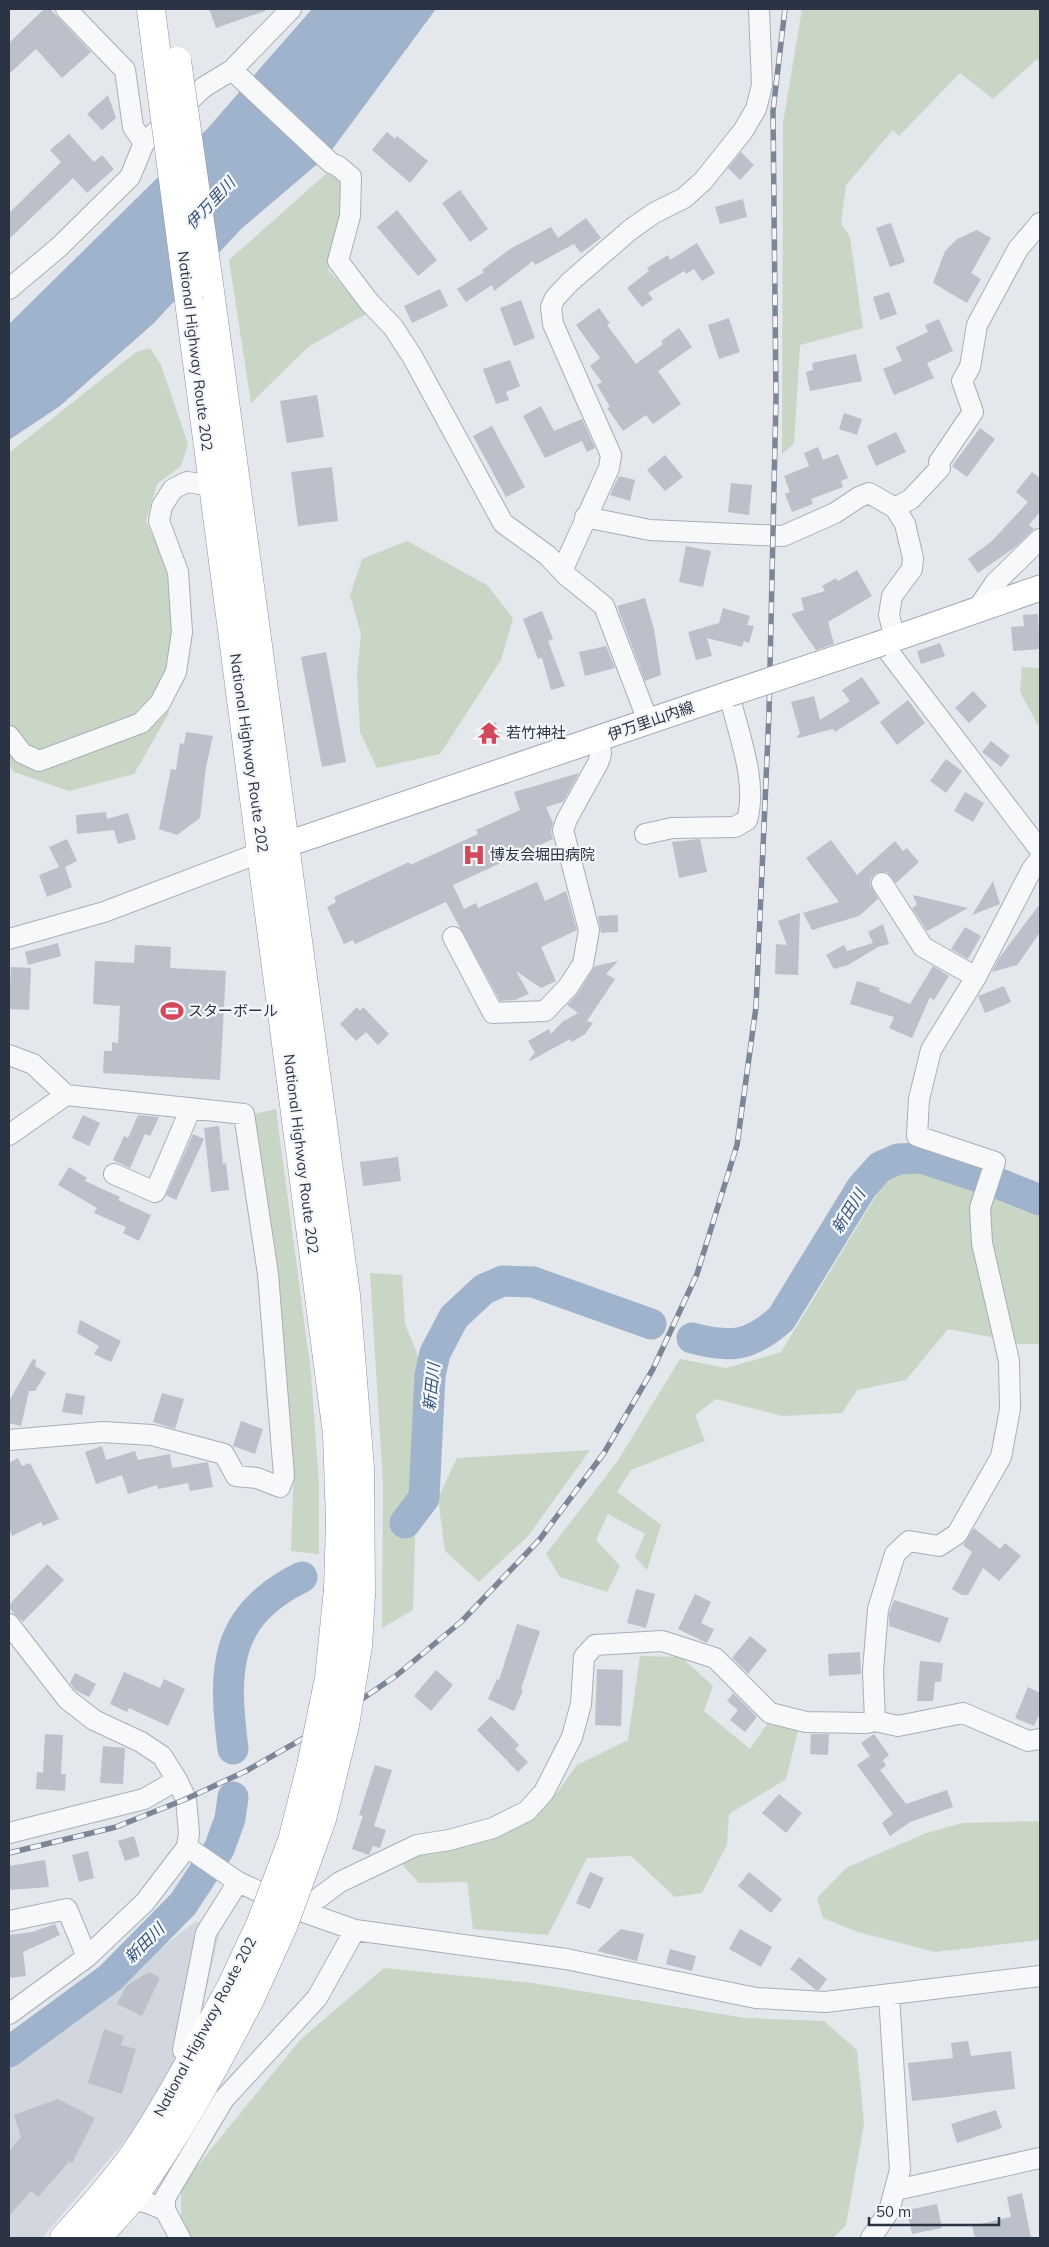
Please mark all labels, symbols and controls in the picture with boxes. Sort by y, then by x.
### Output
water label: 伊万里川 [181,171,240,233]
street label: National Highway Route 202 [174,250,217,452]
street label: National Highway Route 202 [226,652,273,854]
street label: 伊万里山内線 [605,697,696,744]
temple icon: 若竹神社 [476,720,502,746]
place label: 若竹神社 [506,723,566,742]
hospital icon: 博友会堀田病院 [461,842,487,868]
place label: 博友会堀田病院 [490,845,595,864]
sports icon: スターボール [159,998,185,1024]
place label: スターボール [188,1001,278,1020]
street label: National Highway Route 202 [280,1053,323,1255]
water label: 新田川 [827,1184,870,1237]
water label: 新田川 [419,1360,444,1412]
water label: 新田川 [120,1918,169,1967]
street label: National Highway Route 202 [149,1934,260,2120]
scale bar [869,2194,999,2226]
text: 50 m [876,2202,911,2221]

